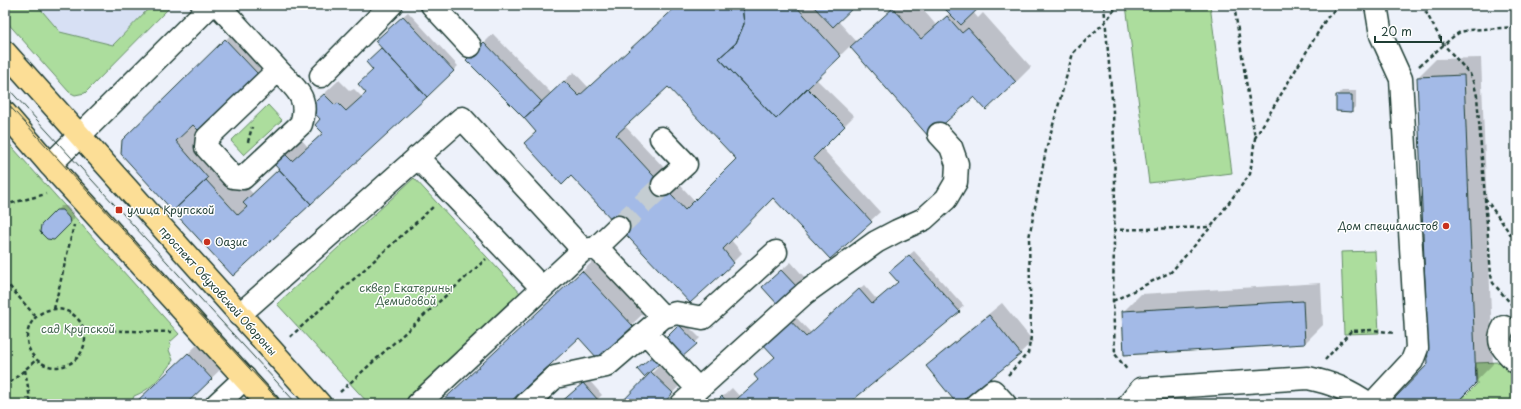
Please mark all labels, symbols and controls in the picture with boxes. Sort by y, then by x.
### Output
scale bar [1375,18,1441,44]
text: 20 m [1381,22,1412,40]
place label: улица Крупской [127,201,215,218]
marker: улица Крупской [114,205,124,215]
place label: Дом специалистов [1337,217,1438,234]
marker: Дом специалистов [1441,221,1451,231]
street label: проспект Обуховской Обороны [155,222,281,359]
place label: Оазис [215,233,247,250]
marker: Оазис [202,237,212,247]
park label: сквер Екатерины Демидовой [359,279,453,309]
park label: сад Крупской [41,320,115,337]

